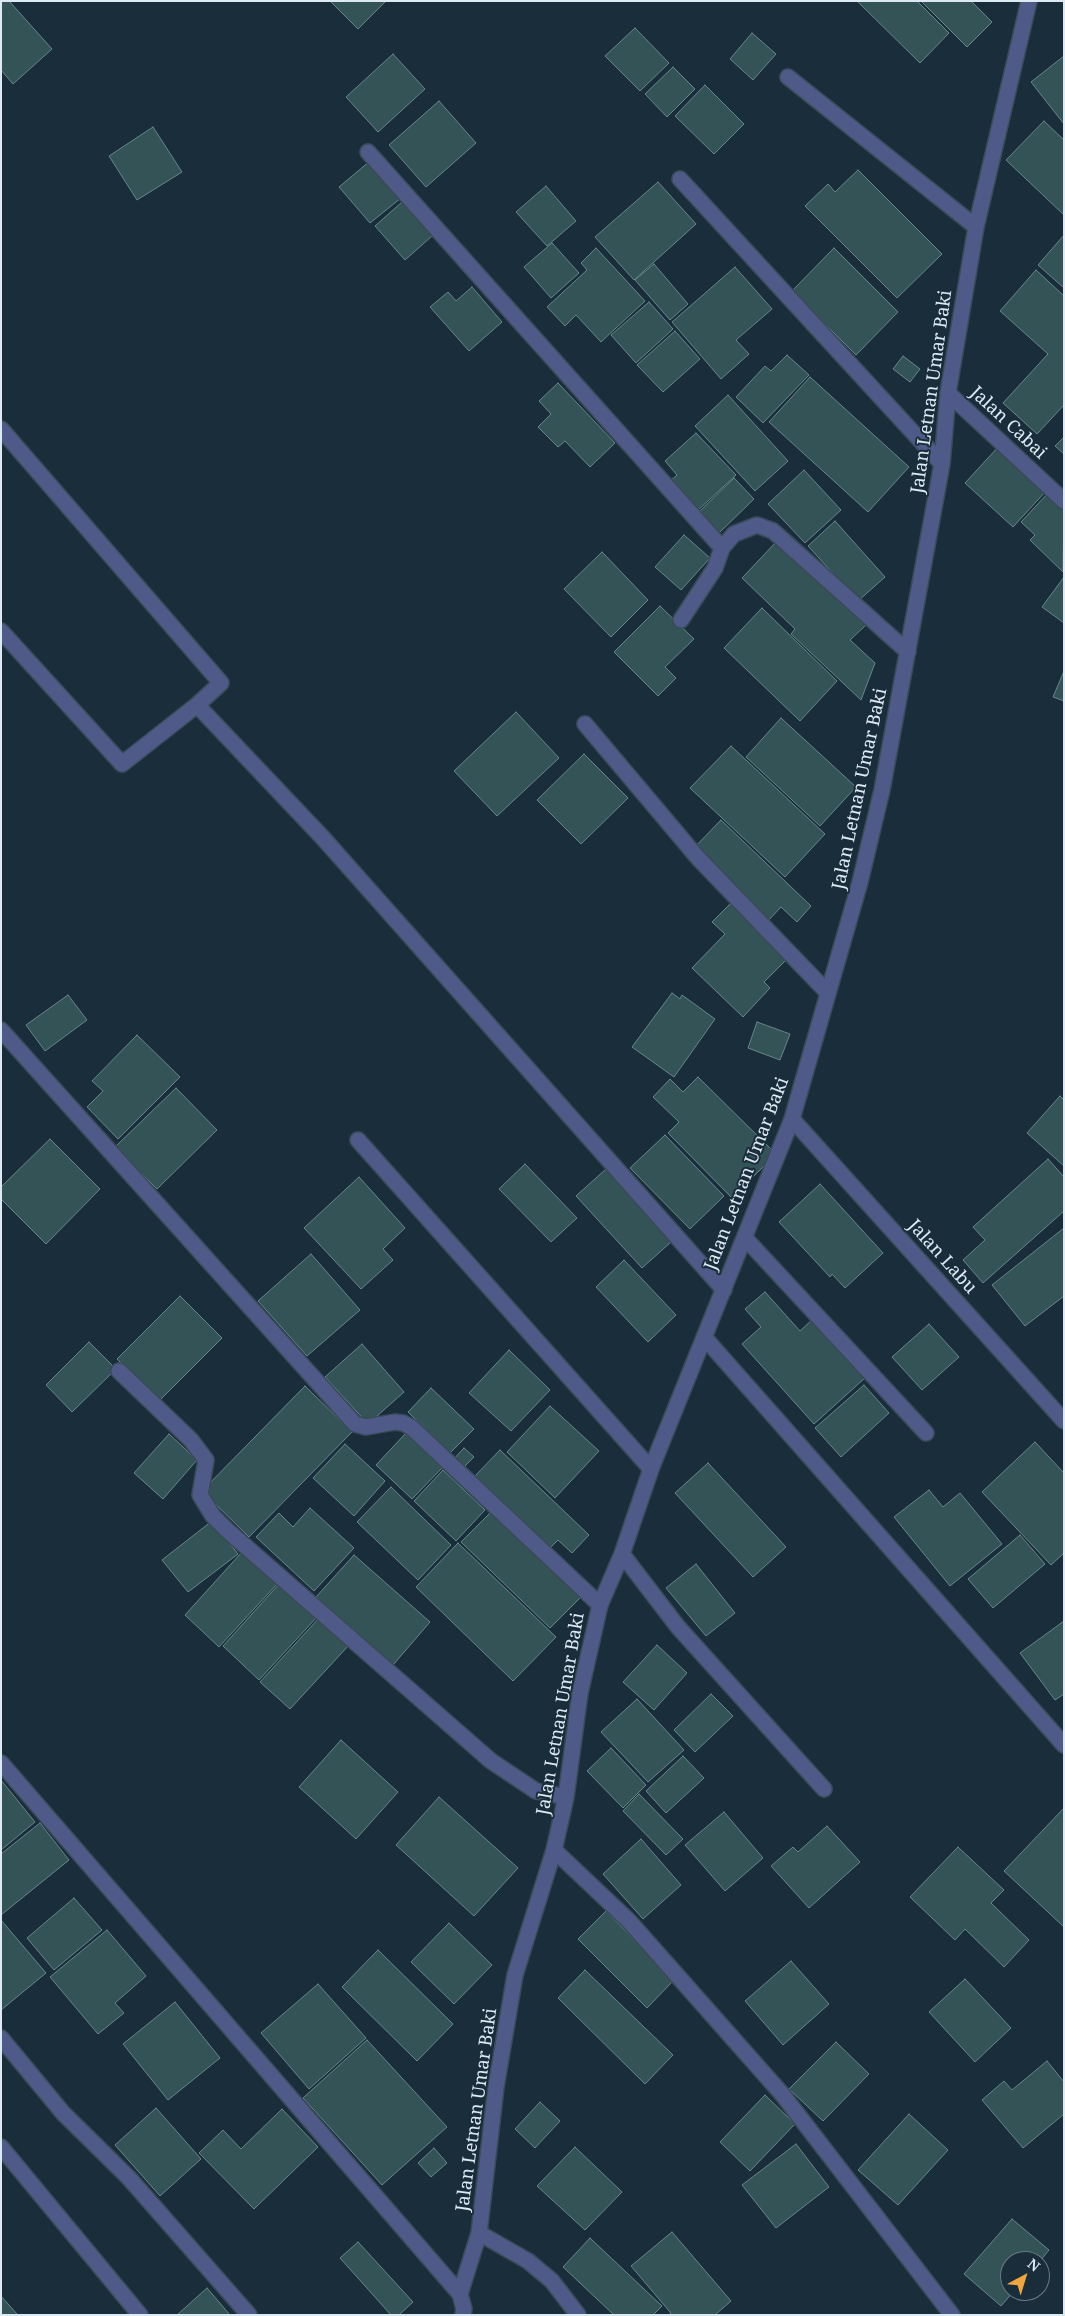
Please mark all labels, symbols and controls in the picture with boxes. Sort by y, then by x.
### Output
street label: Jalan Letnan Umar Baki [907,289,957,495]
street label: Jalan Cabai [965,382,1051,464]
street label: Jalan Letnan Umar Baki [828,686,892,892]
street label: Jalan Letnan Umar Baki [700,1074,794,1274]
street label: Jalan Labu [903,1215,981,1299]
street label: Jalan Letnan Umar Baki [533,1611,589,1817]
street label: Jalan Letnan Umar Baki [452,2007,502,2213]
north arrow [1000,2251,1050,2301]
text: N [1024,2254,1044,2276]

